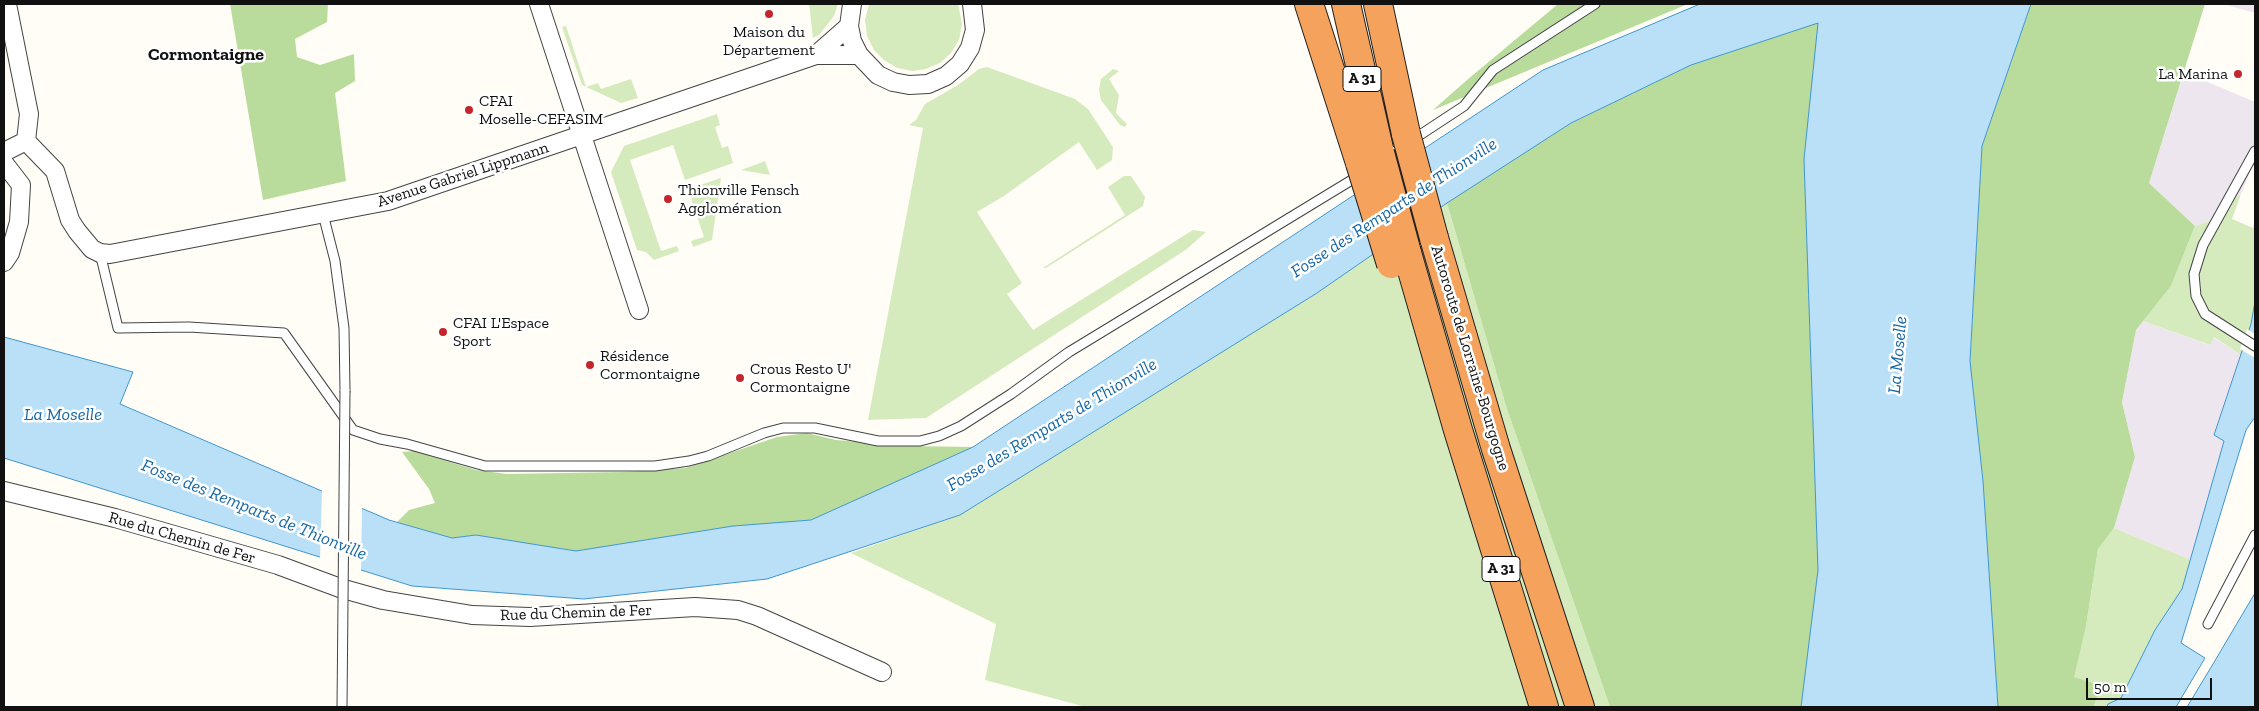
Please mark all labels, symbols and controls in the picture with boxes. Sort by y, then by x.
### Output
marker: Maison du Département [763,8,775,20]
place label: Maison du Département [723,22,815,60]
district label: Cormontaigne [148,44,264,66]
place label: La Marina [2158,64,2228,84]
road number: A 31 [1343,66,1381,92]
marker: La Marina [2232,68,2244,80]
place label: CFAI Moselle-CEFASIM [479,91,603,129]
marker: CFAI Moselle-CEFASIM [463,104,475,116]
water label: Fosse des Remparts de Thionville [1287,133,1501,283]
street label: Avenue Gabriel Lippmann [375,138,551,212]
place label: Thionville Fensch Agglomération [678,180,799,218]
marker: Thionville Fensch Agglomération [662,193,674,205]
street label: Autoroute de Lorraine-Bourgogne [1427,243,1513,473]
place label: CFAI L'Espace Sport [453,313,549,351]
water label: La Moselle [1884,315,1912,395]
marker: CFAI L'Espace Sport [437,326,449,338]
place label: Résidence Cormontaigne [600,346,700,384]
water label: Fosse des Remparts de Thionville [943,354,1161,496]
marker: Résidence Cormontaigne [584,359,596,371]
place label: Crous Resto U' Cormontaigne [750,359,851,397]
marker: Crous Resto U' Cormontaigne [734,372,746,384]
water label: La Moselle [24,404,102,426]
water label: Fosse des Remparts de Thionville [138,455,370,565]
street label: Rue du Chemin de Fer [106,508,258,568]
road number: A 31 [1482,556,1520,582]
street label: Rue du Chemin de Fer [500,601,652,625]
scale bar [2089,668,2215,700]
text: 50 m [2094,678,2127,696]

